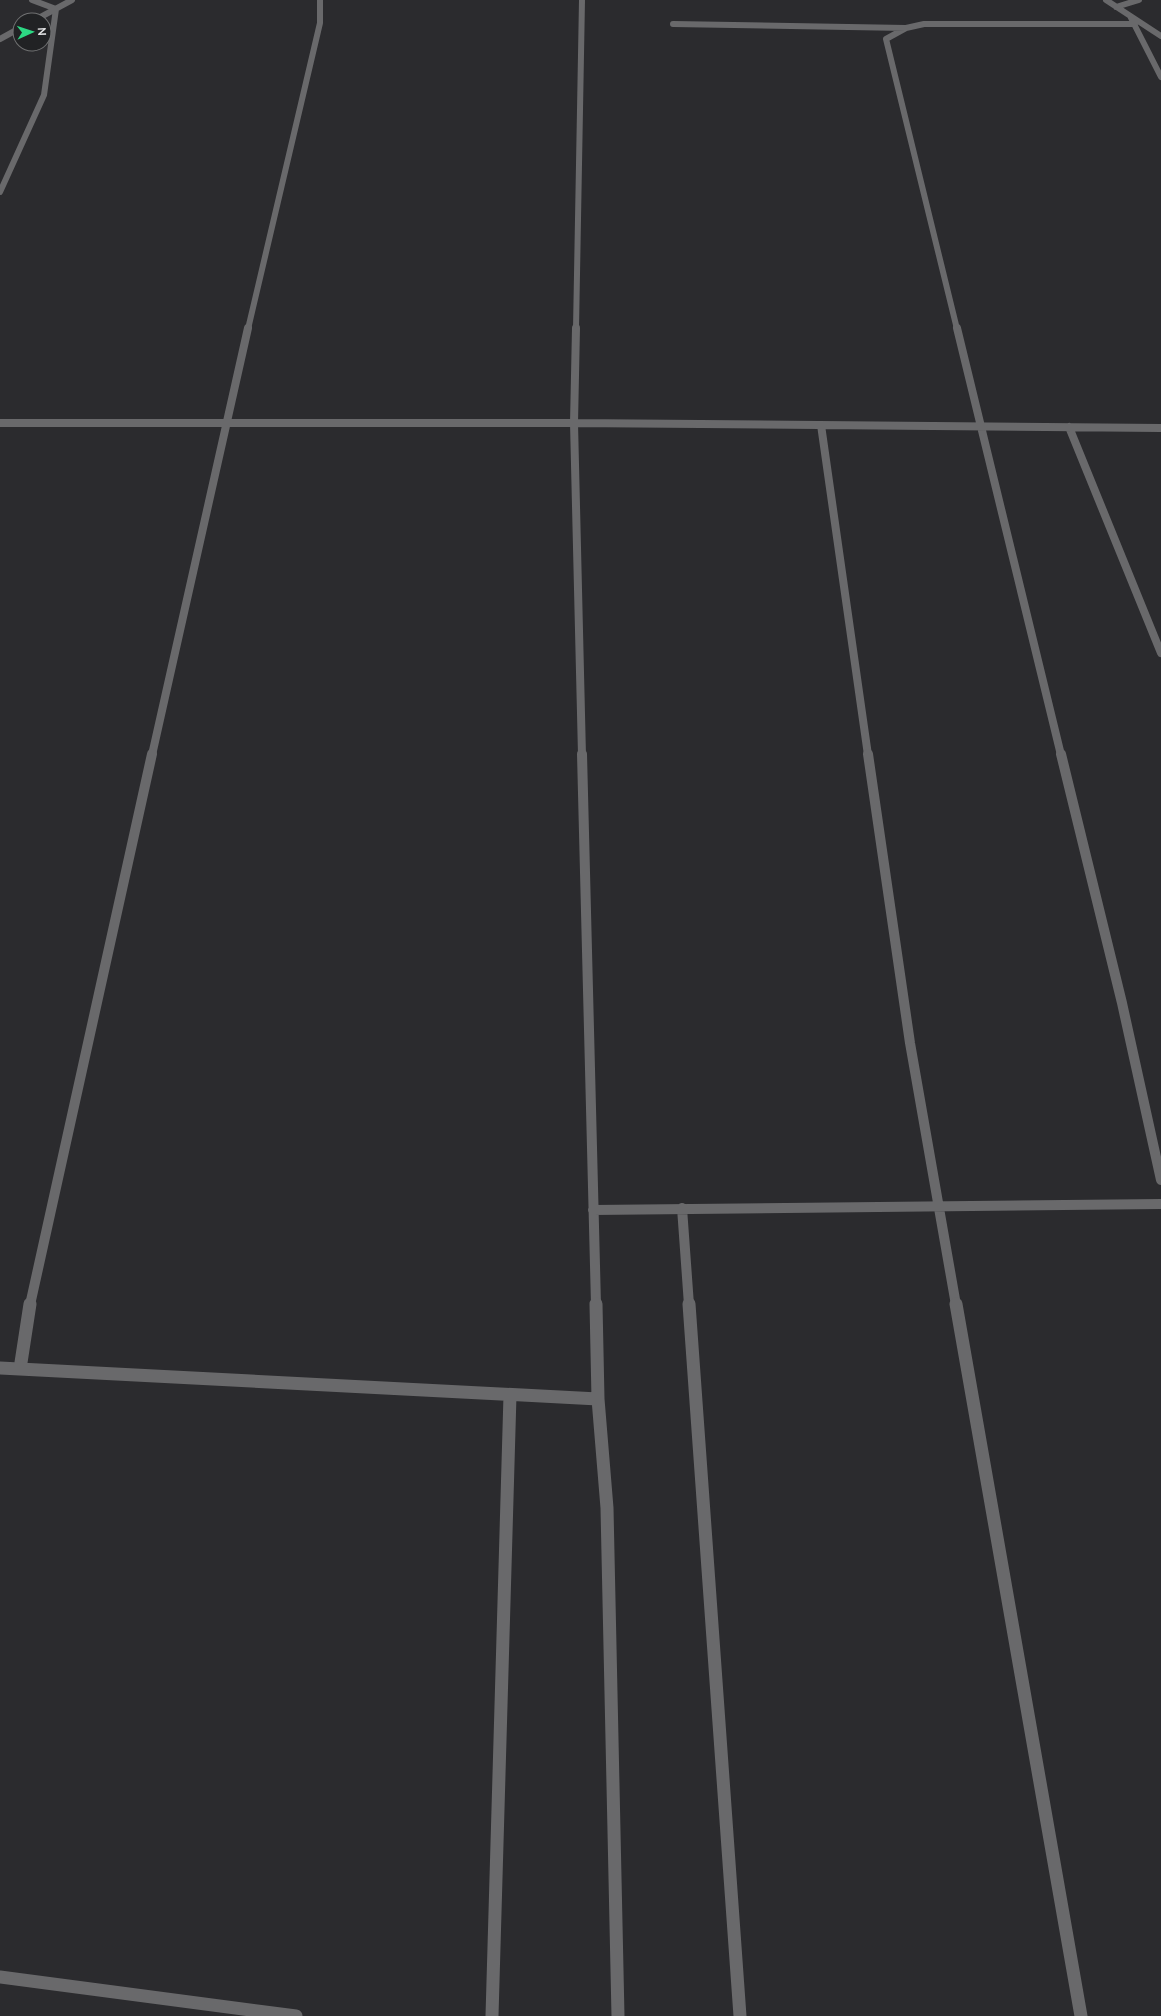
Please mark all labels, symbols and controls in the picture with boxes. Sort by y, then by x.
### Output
north arrow [12,12,52,52]
text: N [36,27,49,36]

